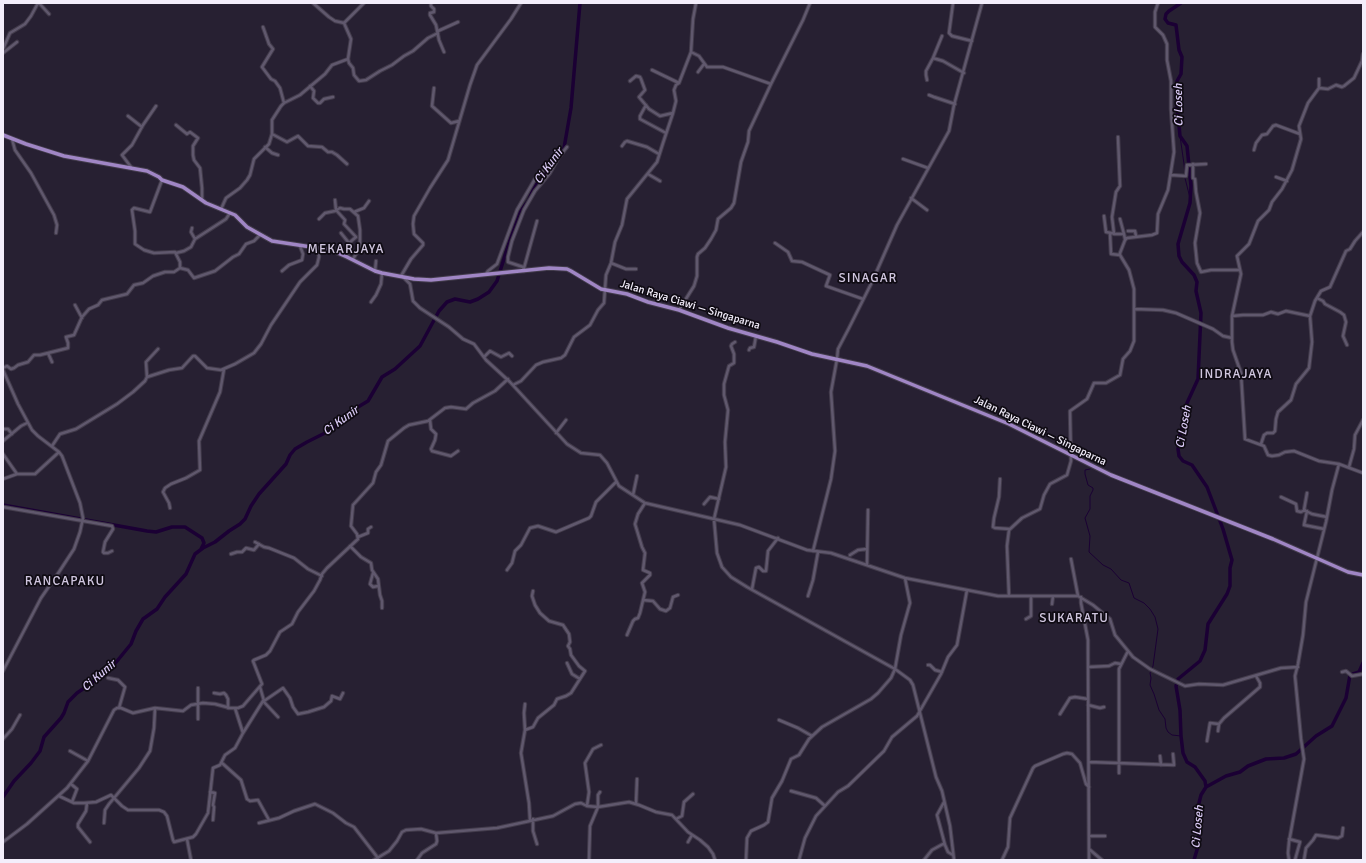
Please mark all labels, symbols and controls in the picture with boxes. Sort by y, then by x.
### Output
water label: Ci Loseh [1171,83,1187,127]
water label: Ci Kunir [531,145,567,187]
district label: MEKARJAYA [307,242,385,258]
district label: SINAGAR [839,271,897,287]
street label: Jalan Raya Ciawi — Singaparna [618,277,762,333]
district label: INDRAJAYA [1200,367,1272,383]
street label: Jalan Raya Ciawi — Singaparna [972,393,1108,469]
water label: Ci Kunir [320,403,362,439]
water label: Ci Loseh [1173,405,1195,449]
district label: RANCAPAKU [25,574,105,590]
district label: SUKARATU [1039,611,1109,627]
water label: Ci Kunir [79,657,119,695]
water label: Ci Loseh [1189,805,1207,849]

